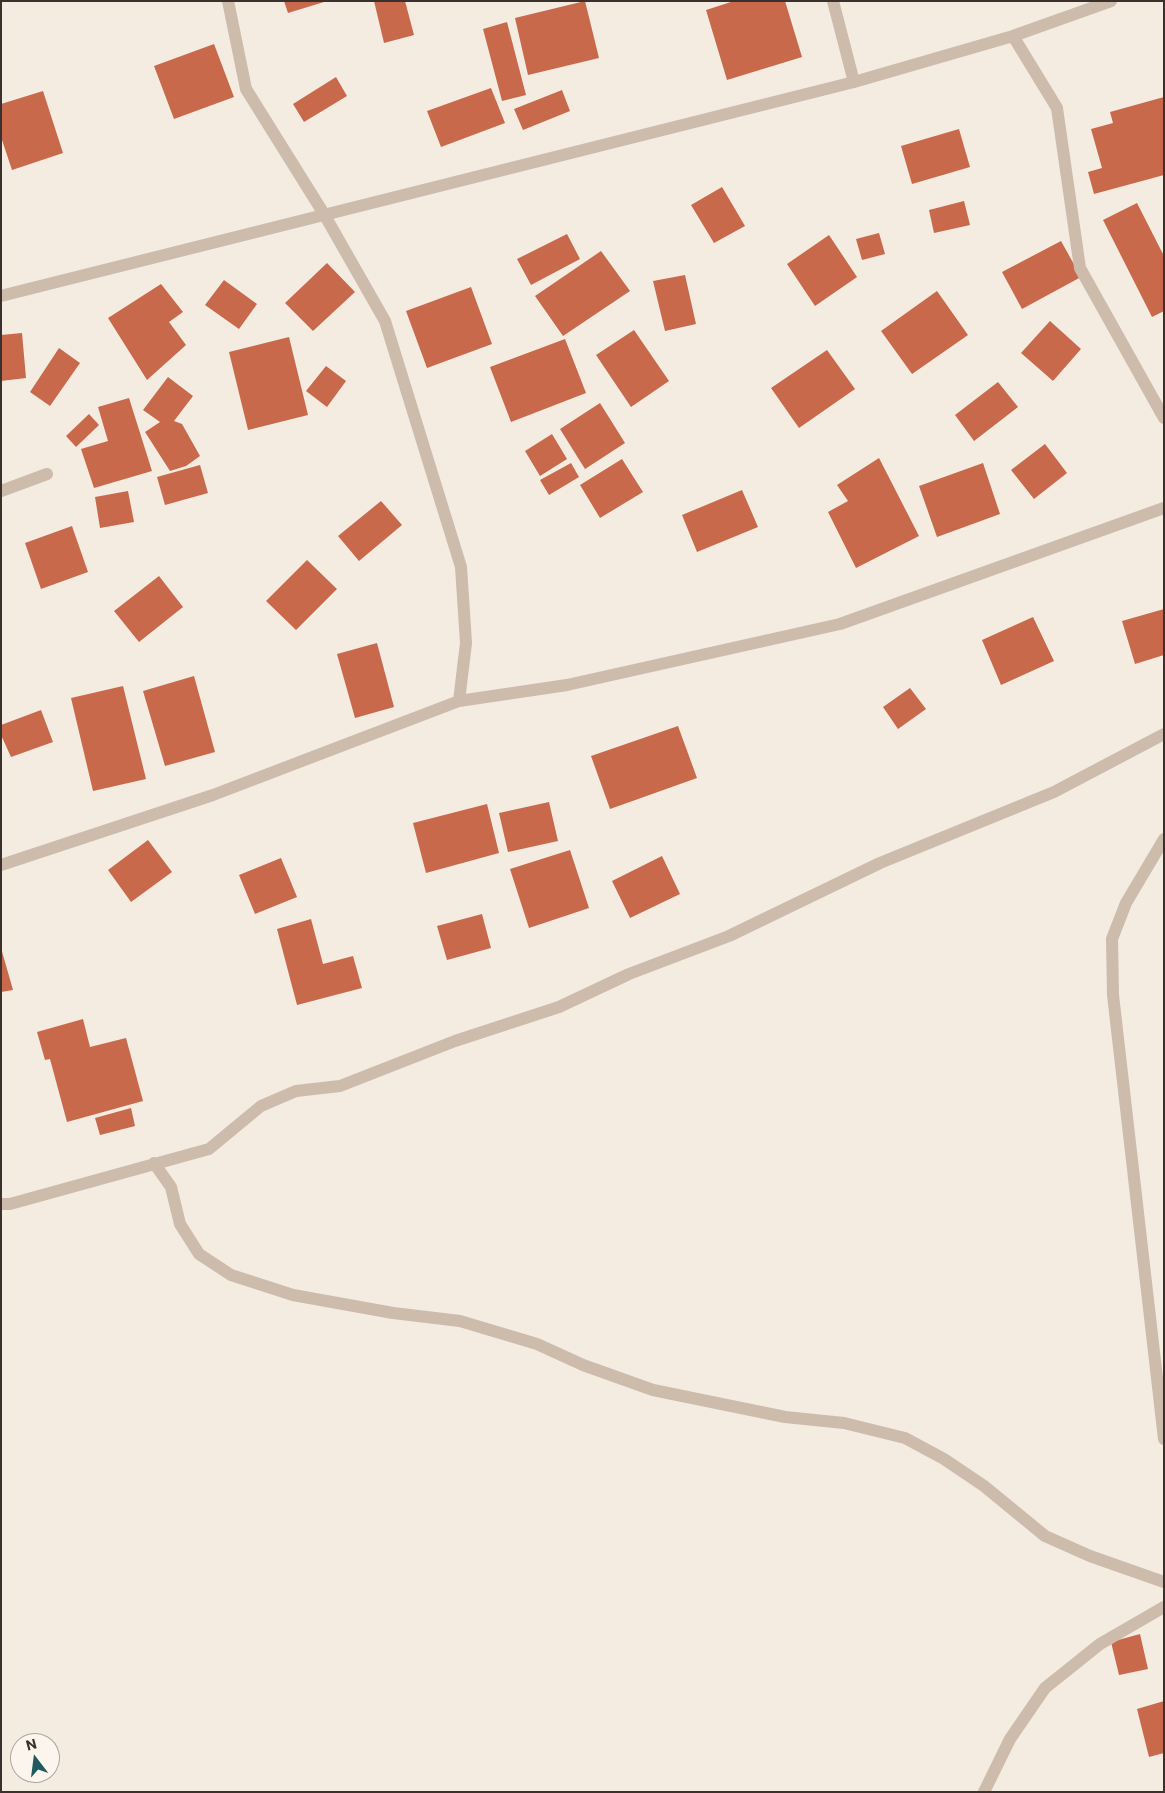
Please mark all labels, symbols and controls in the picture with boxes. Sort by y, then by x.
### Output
north arrow [10,1733,60,1783]
text: N [24,1734,39,1754]

